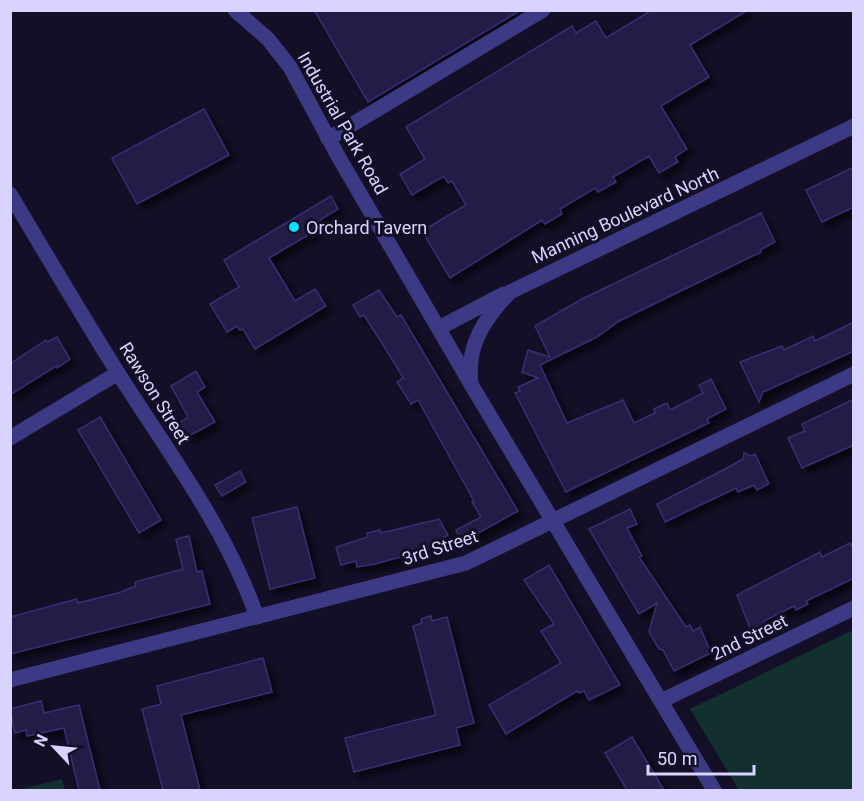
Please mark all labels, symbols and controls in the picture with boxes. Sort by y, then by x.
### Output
street label: Industrial Park Road [294,48,392,198]
street label: Manning Boulevard North [528,162,722,268]
place label: Orchard Tavern [306,217,427,238]
marker: Orchard Tavern [287,220,301,234]
street label: Rawson Street [115,338,195,448]
street label: 3rd Street [400,525,481,569]
street label: 2nd Street [707,610,791,664]
north arrow [24,717,84,777]
text: N [30,731,52,750]
scale bar [648,738,754,776]
text: 50 m [657,748,697,769]

